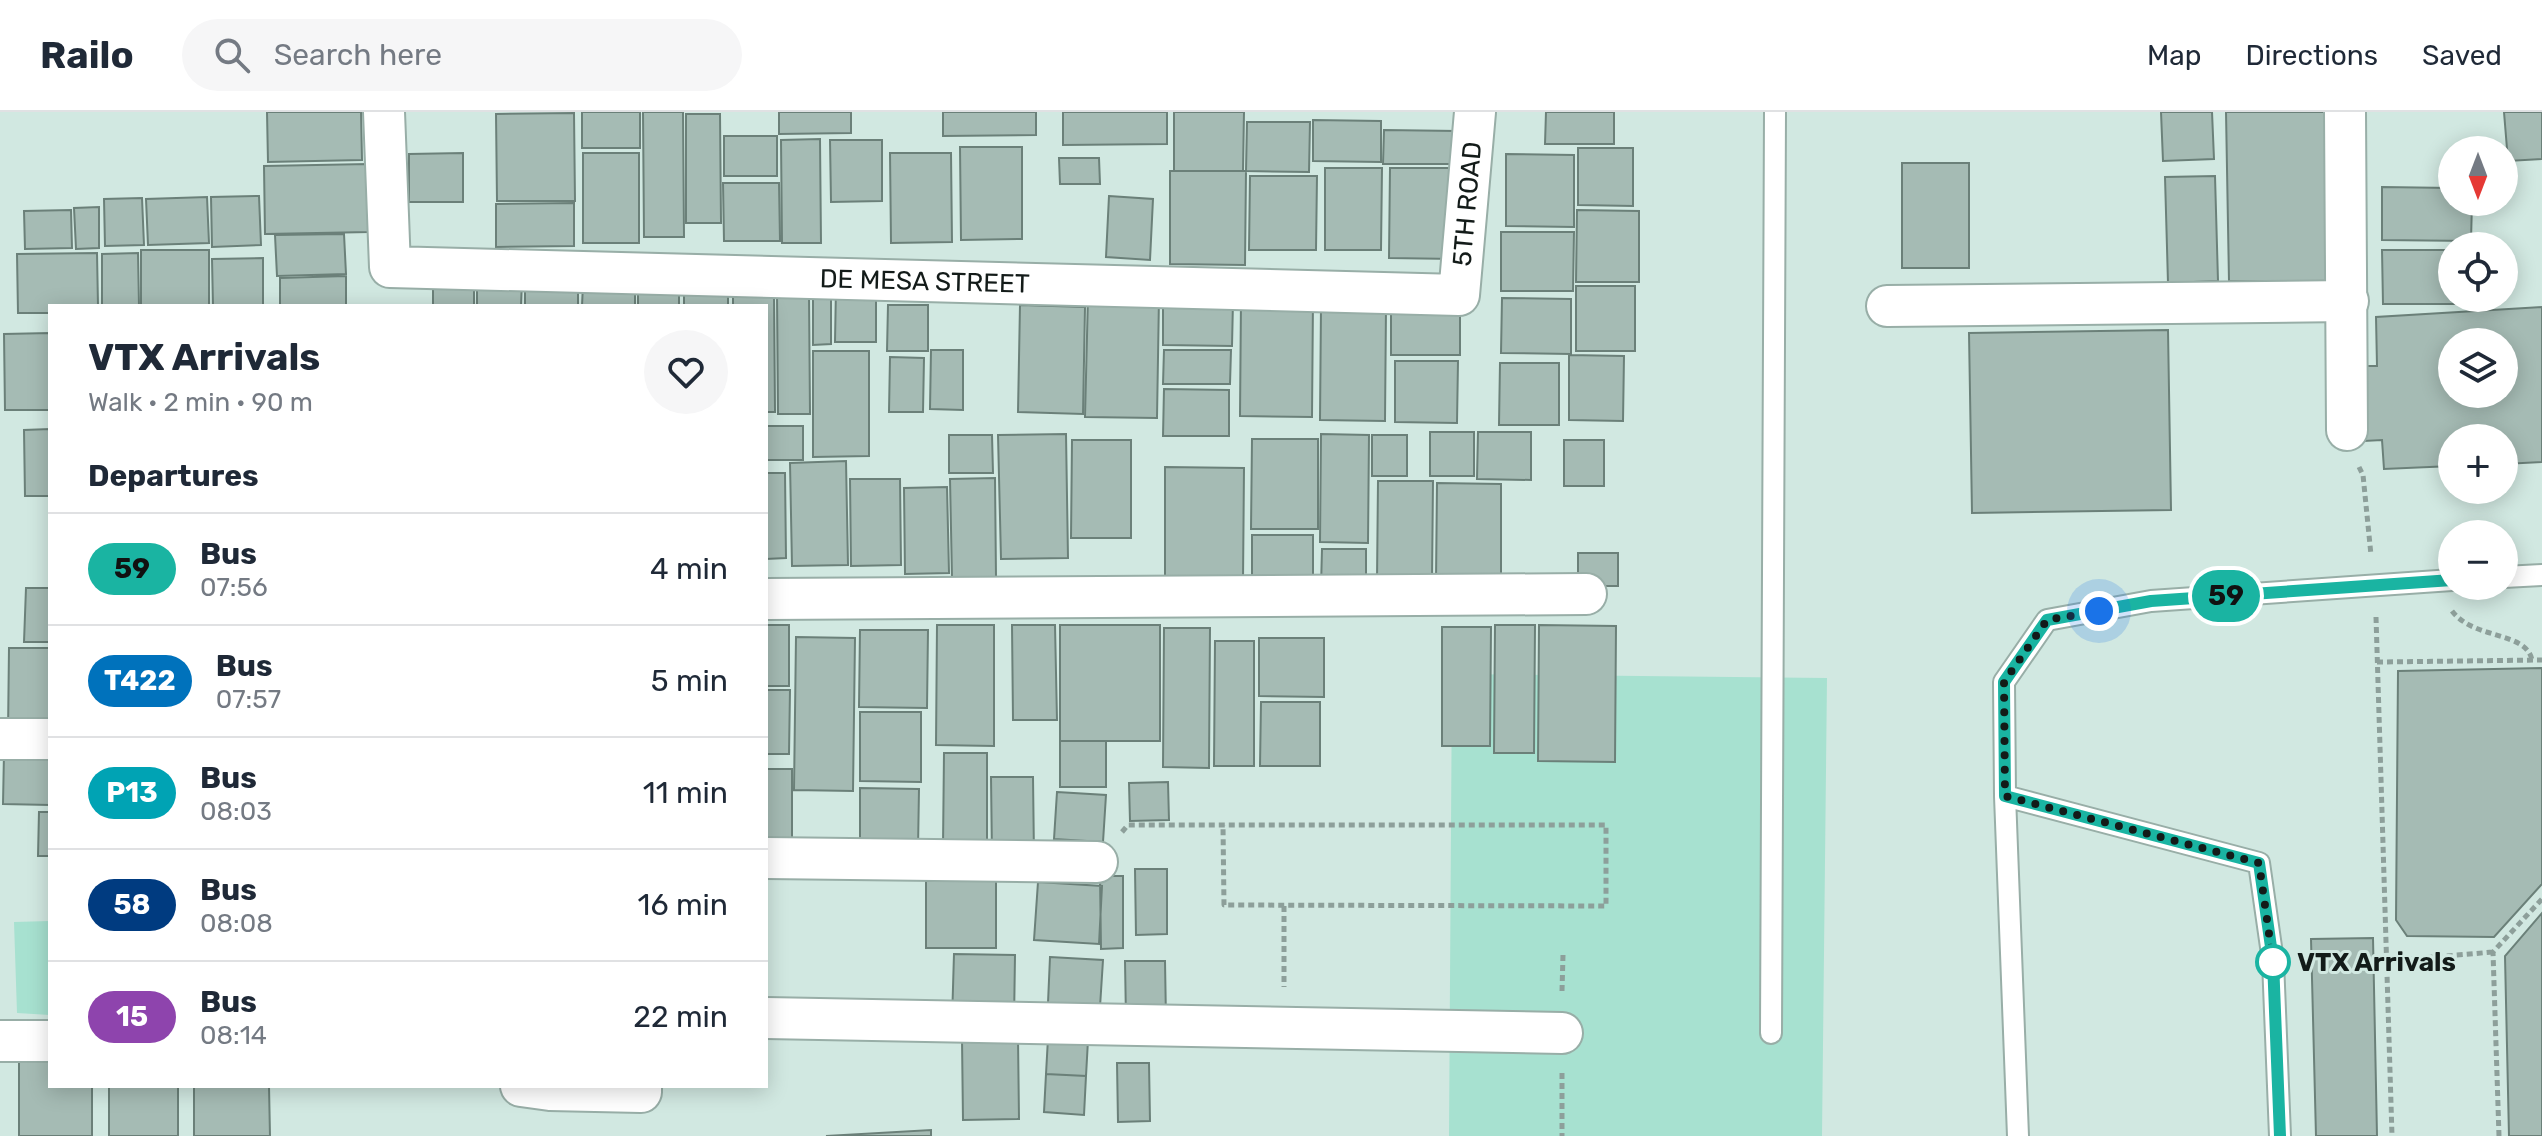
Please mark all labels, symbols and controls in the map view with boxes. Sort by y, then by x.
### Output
search box [182,19,742,91]
text: Railo [40,32,134,78]
icon: search [210,33,254,77]
text: Search here [274,37,442,73]
text: Map [2147,39,2201,72]
text: Directions [2245,39,2378,72]
text: Saved [2422,39,2502,72]
north arrow [2438,136,2518,216]
map controls [2438,136,2518,600]
street label: 5TH ROAD [1446,140,1488,267]
button: locate [2438,232,2518,312]
street label: DE MESA STREET [819,263,1030,299]
button: layers [2438,328,2518,408]
button: heart [644,330,728,414]
text: VTX Arrivals [88,334,320,380]
text: Walk · 2 min · 90 m [88,387,313,418]
button: + [2438,424,2518,504]
text: Departures [88,458,259,494]
button: − [2438,520,2518,600]
text: Bus [200,536,257,572]
text: 4 min [650,551,728,587]
text: 59 [114,552,150,585]
line badge: 59 [2190,570,2262,622]
text: 07:56 [200,572,268,603]
text: 59 [2208,579,2244,612]
your location [2079,591,2119,631]
text: Bus [216,648,273,684]
text: 5 min [651,663,728,699]
text: T422 [104,664,176,697]
text: 07:57 [216,684,281,715]
text: Bus [200,760,257,796]
text: 11 min [643,775,728,811]
text: P13 [106,776,158,809]
text: 08:03 [200,796,272,827]
text: Bus [200,872,257,908]
text: 16 min [638,887,728,923]
text: 58 [113,888,151,921]
text: 08:08 [200,908,273,939]
marker: VTX Arrivals [2256,945,2290,979]
place label: VTX Arrivals [2297,947,2456,978]
text: Bus [200,984,257,1020]
text: 22 min [633,999,728,1035]
text: 15 [116,1000,148,1033]
text: 08:14 [200,1020,267,1051]

